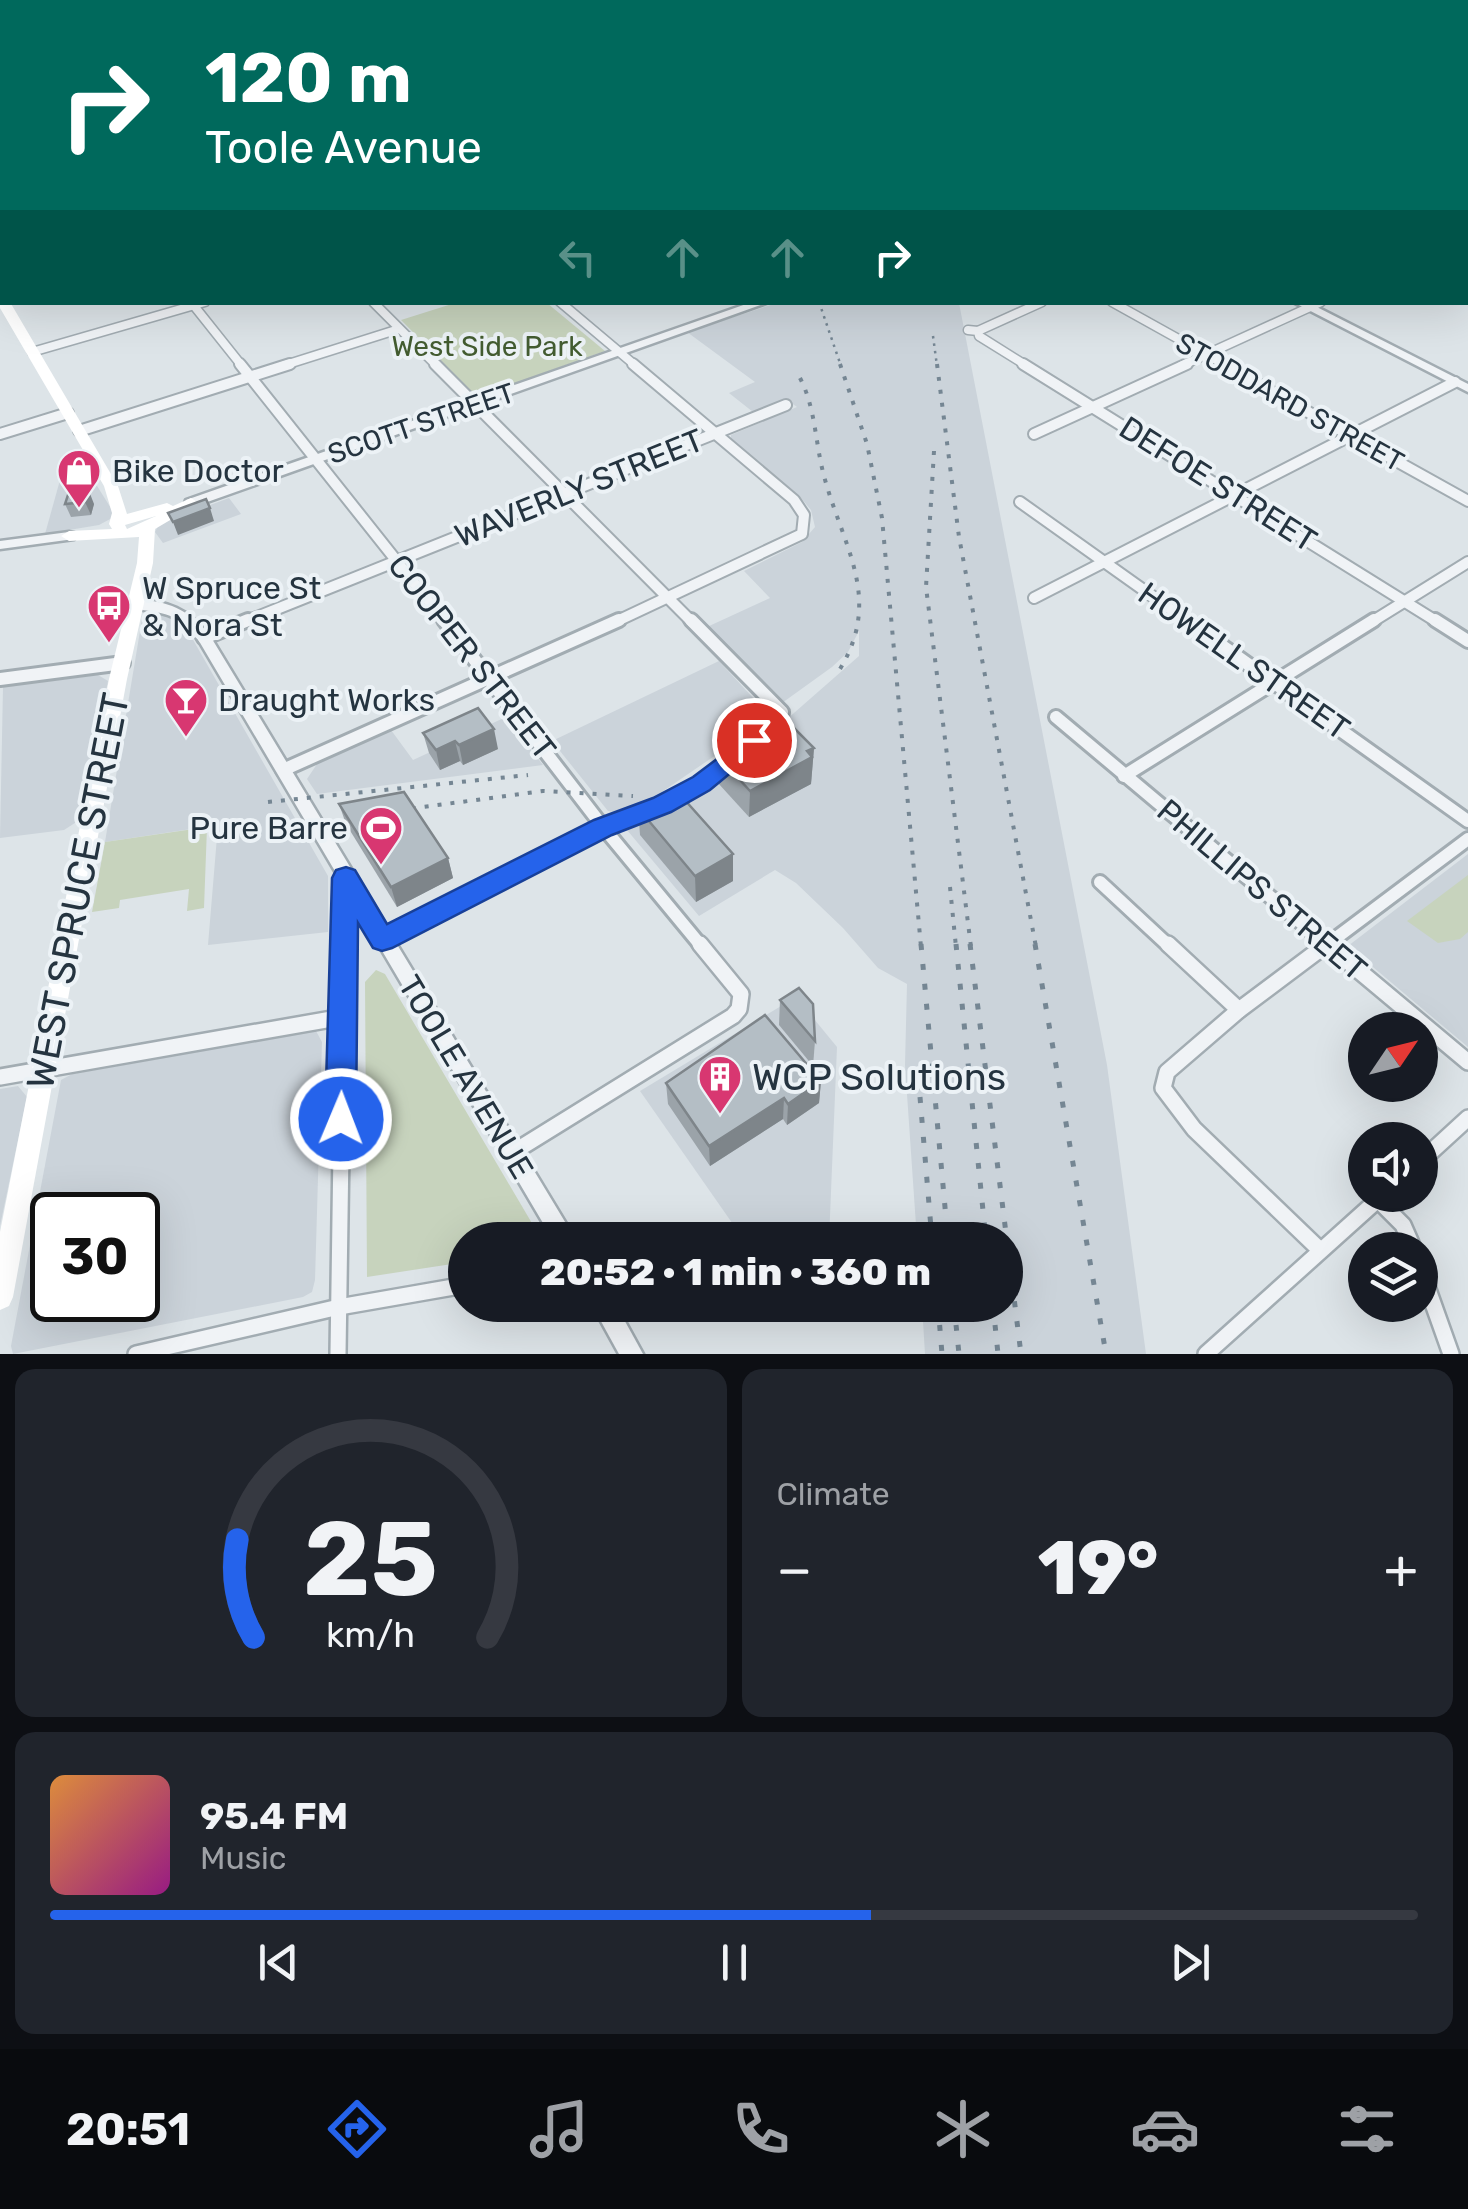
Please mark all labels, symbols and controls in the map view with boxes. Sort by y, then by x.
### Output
text: 120 m [205,37,412,120]
icon: right [40,40,170,170]
text: Toole Avenue [205,121,482,174]
icon: left [550,230,605,285]
icon: ahead [655,230,710,285]
icon: ahead [760,230,815,285]
icon: right [865,230,920,285]
street label: STODDARD STREET [1170,326,1409,479]
park label: West Side Park [391,330,583,363]
street label: SCOTT STREET [324,376,519,471]
street label: DEFOE STREET [1112,408,1324,560]
street label: WAVERLY STREET [449,421,709,555]
shop icon: Bike Doctor [56,448,102,509]
place label: Bike Doctor [112,452,284,490]
street label: COOPER STREET [380,547,564,767]
place label: W Spruce St & Nora St [142,569,321,644]
street label: HOWELL STREET [1131,574,1357,748]
bus stop icon: W Spruce St & Nora St [86,583,132,644]
bar icon: Draught Works [163,677,209,738]
place label: Draught Works [218,681,435,719]
street label: WEST SPRUCE STREET [17,689,139,1093]
pin [712,698,797,783]
icon: arrive [727,713,782,768]
street label: PHILLIPS STREET [1150,791,1374,989]
sports icon: Pure Barre [358,805,404,866]
place label: Pure Barre [190,809,348,847]
street label: TOOLE AVENUE [390,969,542,1185]
north arrow [1348,1012,1438,1102]
map controls [1348,1012,1438,1322]
building icon: WCP Solutions [697,1054,743,1115]
place label: WCP Solutions [752,1054,1006,1100]
position arrow [289,1067,393,1171]
button: sound [1348,1122,1438,1212]
speed limit sign: 30 [30,1192,160,1322]
button: layers [1348,1232,1438,1322]
text: 20:52 · 1 min · 360 m [540,1249,931,1295]
text: Climate [777,1475,890,1513]
text: 25 [303,1498,438,1621]
text: 19° [1038,1524,1158,1613]
text: − [777,1537,812,1602]
text: + [1384,1537,1418,1602]
text: km/h [326,1614,415,1656]
text: 95.4 FM [200,1793,348,1839]
text: Music [200,1839,286,1877]
icon: previous [251,1935,306,1990]
icon: pause [707,1935,762,1990]
icon: next [1163,1935,1218,1990]
icon: directions [322,2094,392,2164]
icon: music [524,2094,594,2164]
icon: phone [726,2094,796,2164]
icon: climate [928,2094,998,2164]
icon: car [1130,2094,1200,2164]
icon: filters [1332,2094,1402,2164]
text: 20:51 [66,2103,190,2156]

